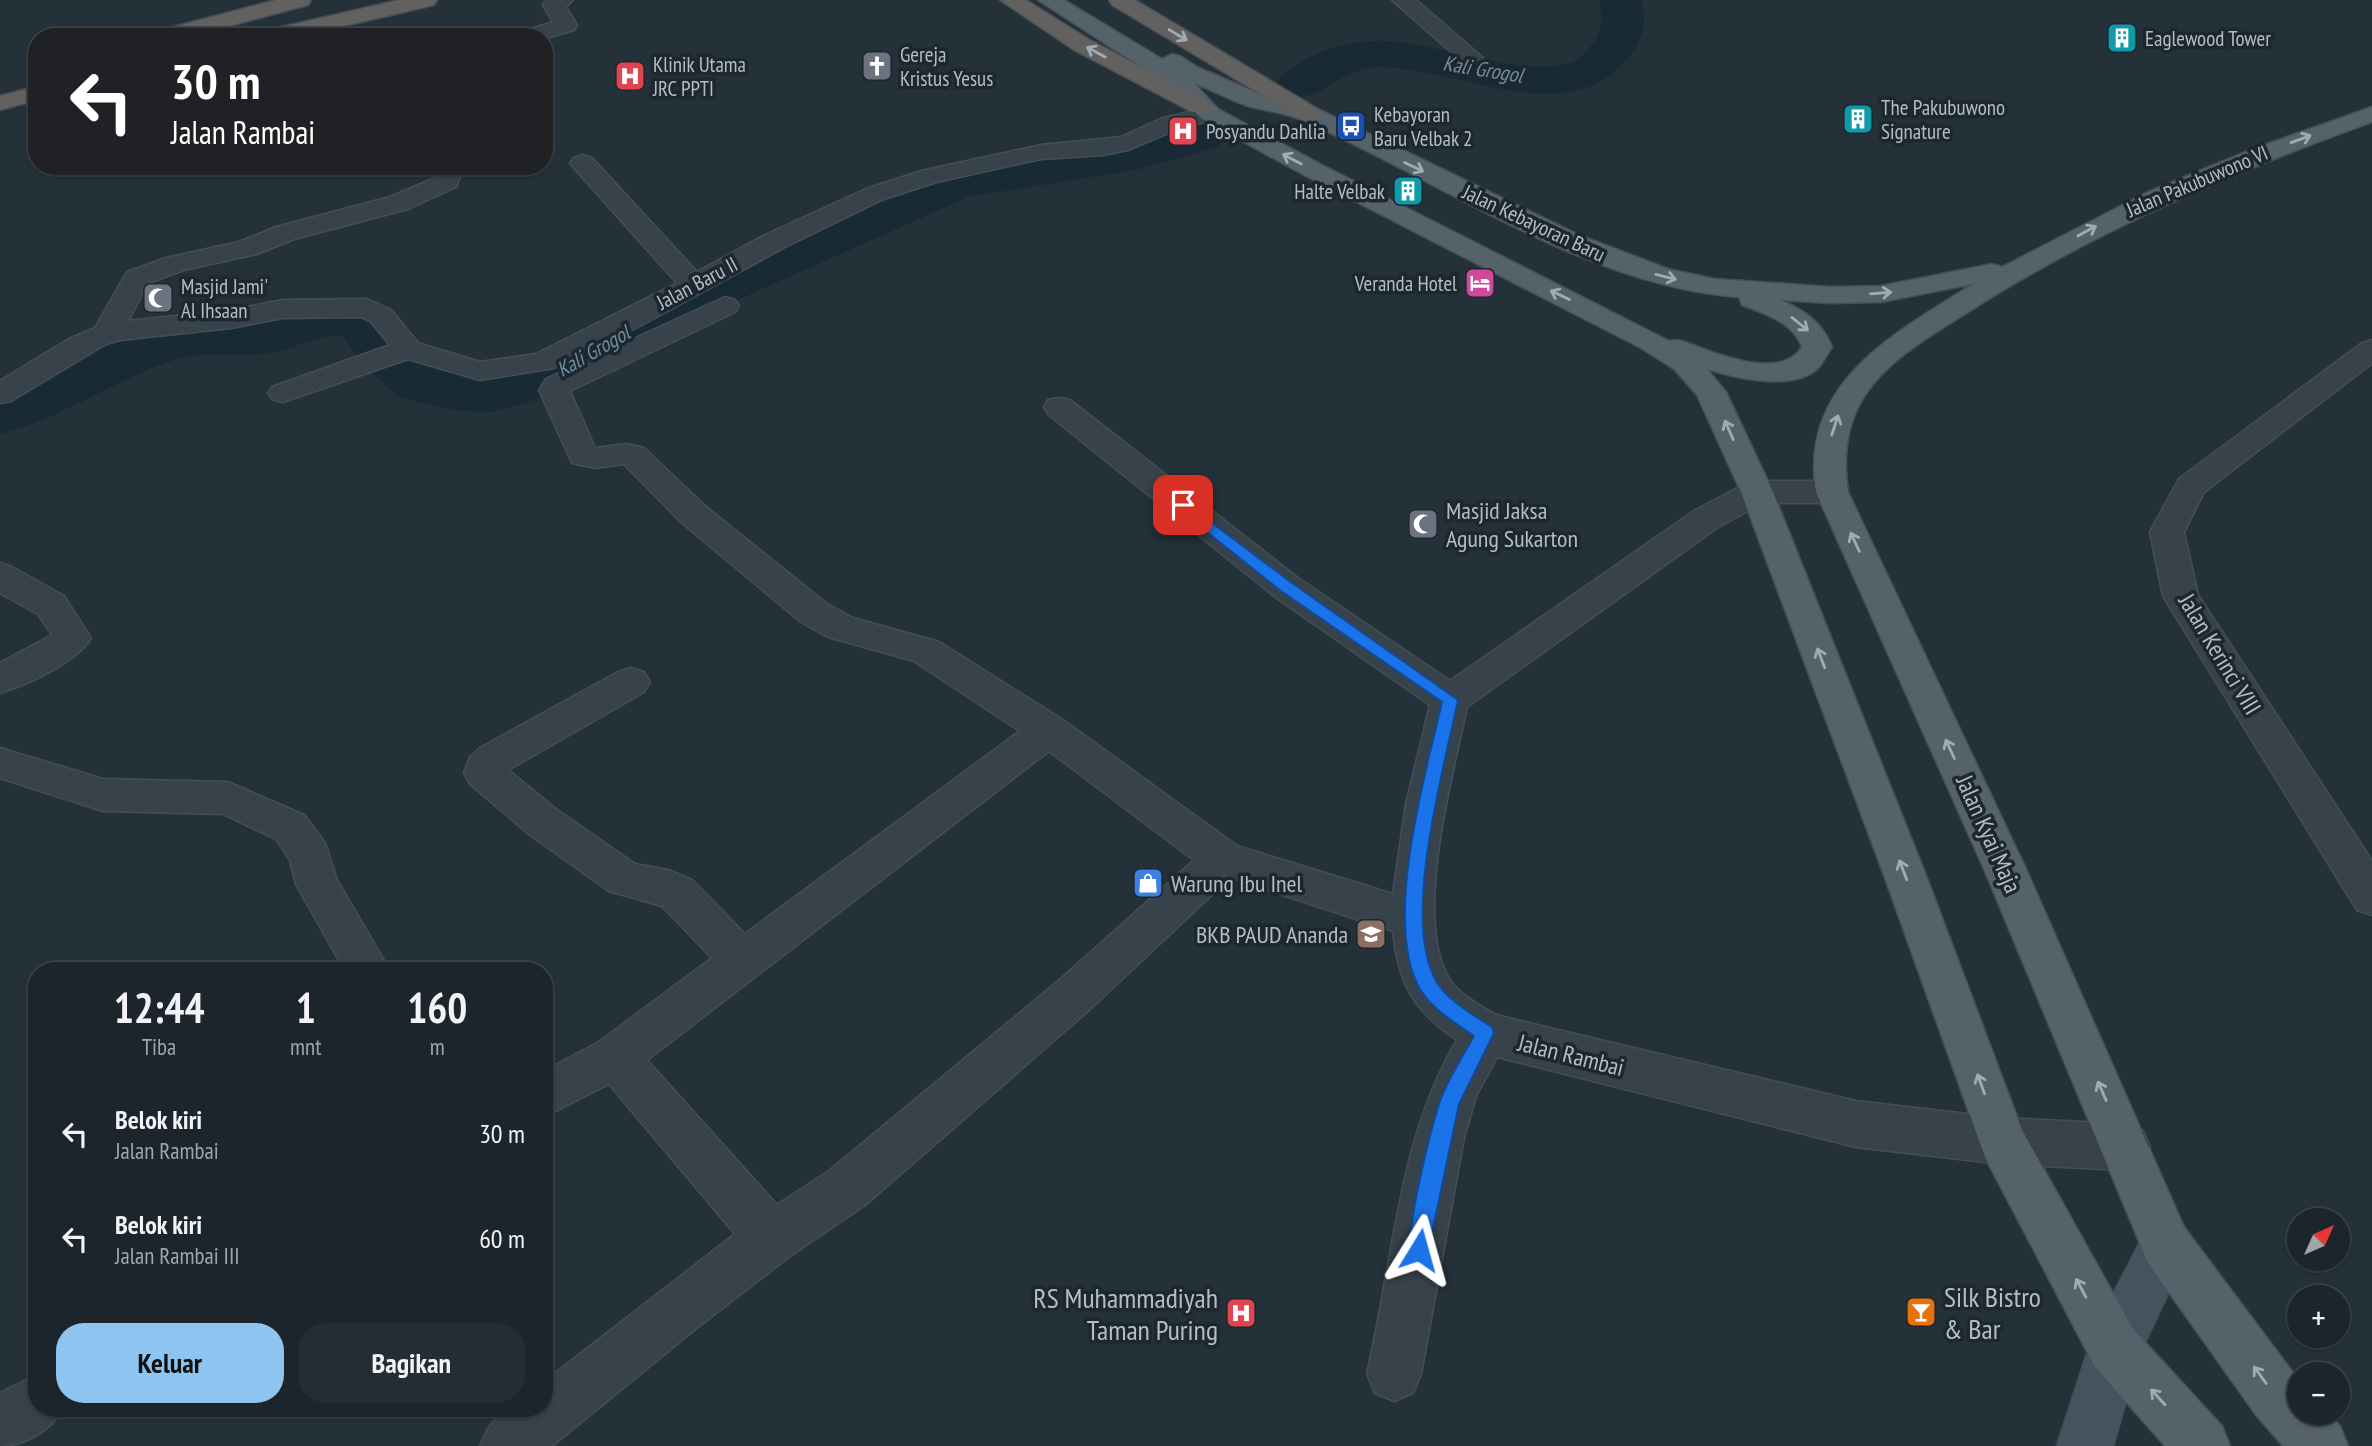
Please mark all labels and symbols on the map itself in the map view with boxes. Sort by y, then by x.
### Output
building icon: Eaglewood Tower [2105,21,2139,55]
place label: Eaglewood Tower [2145,25,2271,52]
one-way arrow [1168,28,1188,42]
place label: Gereja Kristus Yesus [900,41,993,92]
one-way arrow [1086,45,1107,59]
church icon: Gereja Kristus Yesus [860,49,894,83]
water label: Kali Grogol [1441,49,1527,89]
place label: Klinik Utama JRC PPTI [652,51,746,102]
hospital icon: Klinik Utama JRC PPTI [613,59,647,93]
place label: The Pakubuwono Signature [1881,94,2005,145]
place label: Kebayoran Baru Velbak 2 [1374,101,1472,152]
building icon: The Pakubuwono Signature [1841,102,1875,136]
bus stop icon: Kebayoran Baru Velbak 2 [1334,109,1368,143]
hospital icon: Posyandu Dahlia [1166,114,1200,148]
place label: Posyandu Dahlia [1206,118,1326,145]
one-way arrow [2290,132,2312,144]
street label: Jalan Pakubuwono VI [2121,139,2272,223]
one-way arrow [1282,152,1303,165]
one-way arrow [1403,161,1424,175]
building icon: Halte Velbak [1391,174,1425,208]
place label: Halte Velbak [1294,178,1385,205]
street label: Jalan Kebayoran Baru [1458,178,1610,268]
one-way arrow [2076,223,2097,237]
street label: Jalan Baru II [651,250,742,316]
hotel icon: Veranda Hotel [1463,266,1497,300]
place label: Veranda Hotel [1354,270,1457,297]
one-way arrow [1654,271,1677,284]
place label: Masjid Jami' Al Ihsaan [181,273,268,324]
mosque icon: Masjid Jami' Al Ihsaan [141,281,175,315]
one-way arrow [1869,286,1892,299]
one-way arrow [1550,288,1571,302]
one-way arrow [1790,316,1808,331]
water label: Kali Grogol [551,318,636,383]
one-way arrow [1830,414,1843,436]
one-way arrow [1722,420,1735,441]
pin [1153,475,1213,535]
place label: Masjid Jaksa Agung Sukarton [1446,495,1578,554]
mosque icon: Masjid Jaksa Agung Sukarton [1406,507,1440,541]
one-way arrow [1848,532,1862,553]
street label: Jalan Kerinci VIII [2171,587,2268,720]
one-way arrow [1814,648,1826,670]
one-way arrow [1943,739,1956,760]
street label: Jalan Kyai Maja [1949,769,2029,898]
one-way arrow [1895,860,1908,882]
shop icon: Warung Ibu Inel [1131,866,1165,900]
place label: Warung Ibu Inel [1171,868,1302,899]
school or university icon: BKB PAUD Ananda [1354,917,1388,951]
place label: BKB PAUD Ananda [1196,919,1348,950]
street label: Jalan Rambai [1514,1027,1627,1083]
one-way arrow [1974,1074,1986,1096]
one-way arrow [2095,1081,2108,1102]
north arrow [2287,1208,2350,1270]
position arrow [1382,1213,1456,1287]
place label: Silk Bistro & Bar [1944,1278,2041,1347]
one-way arrow [2074,1278,2088,1298]
place label: RS Muhammadiyah Taman Puring [1033,1279,1218,1348]
bar icon: Silk Bistro & Bar [1904,1295,1938,1329]
hospital icon: RS Muhammadiyah Taman Puring [1224,1296,1258,1330]
one-way arrow [2253,1366,2267,1385]
one-way arrow [2150,1388,2166,1406]

